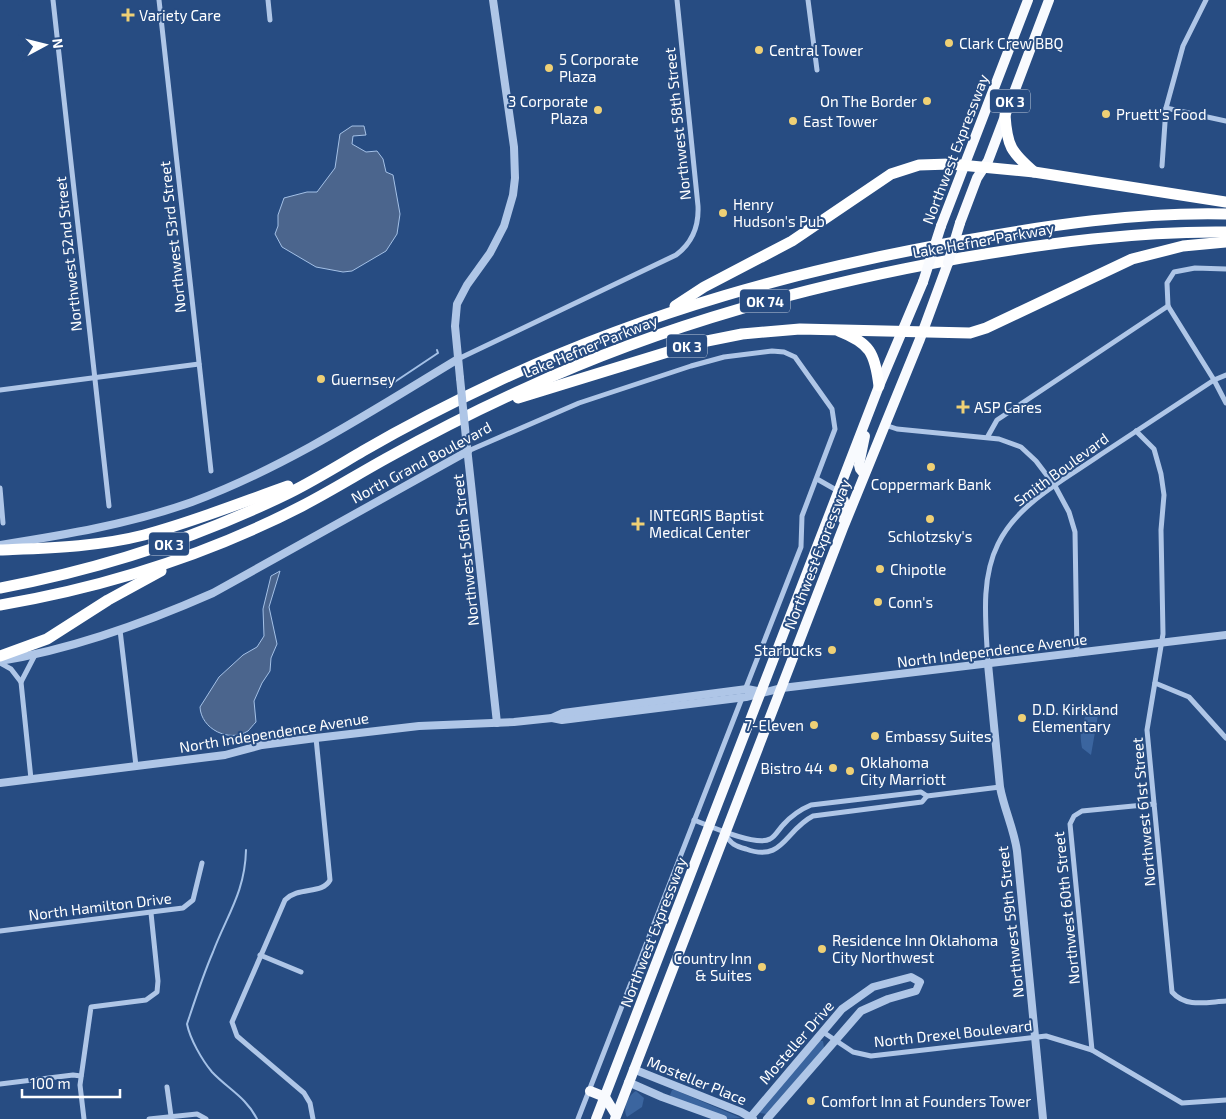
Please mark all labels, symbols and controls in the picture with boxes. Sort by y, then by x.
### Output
place label: Variety Care [139,6,221,24]
marker: Variety Care [121,8,135,22]
north arrow [20,20,70,70]
place label: Clark Crew BBQ [959,34,1064,53]
text: N [49,37,67,49]
marker: Clark Crew BBQ [943,37,955,49]
place label: Central Tower [769,41,863,59]
marker: Central Tower [753,44,765,56]
street label: Northwest 58th Street [660,47,694,201]
place label: 5 Corporate Plaza [559,50,639,85]
marker: 5 Corporate Plaza [543,62,555,74]
street label: Northwest Expressway [918,71,992,227]
road number: OK 3 [990,90,1030,112]
place label: 3 Corporate Plaza [508,92,588,127]
place label: On The Border [820,92,917,110]
marker: On The Border [921,95,933,107]
marker: 3 Corporate Plaza [592,104,604,116]
place label: Pruett's Food [1116,105,1206,123]
marker: Pruett's Food [1100,108,1112,120]
place label: East Tower [803,112,878,130]
marker: East Tower [787,115,799,127]
street label: Northwest 53rd Street [155,160,189,314]
street label: Northwest 52nd Street [51,176,85,332]
place label: Henry Hudson's Pub [733,195,825,230]
marker: Henry Hudson's Pub [717,207,729,219]
street label: Lake Hefner Parkway [911,219,1055,261]
road number: OK 74 [740,290,790,312]
street label: Lake Hefner Parkway [520,311,660,381]
road number: OK 3 [667,334,707,358]
place label: Guernsey [331,370,395,388]
marker: Guernsey [315,373,327,385]
place label: ASP Cares [974,398,1042,416]
marker: ASP Cares [956,400,970,414]
street label: North Grand Boulevard [348,417,494,507]
street label: Smith Boulevard [1010,429,1112,509]
marker: Coppermark Bank [925,461,937,473]
street label: Northwest 56th Street [448,473,482,627]
place label: Coppermark Bank [871,475,992,493]
street label: Northwest Expressway [780,476,854,632]
place label: INTEGRIS Baptist Medical Center [649,506,764,541]
marker: Schlotzsky's [924,513,936,525]
marker: INTEGRIS Baptist Medical Center [631,517,645,531]
place label: Schlotzsky's [888,527,972,545]
road number: OK 3 [149,532,189,556]
place label: Chipotle [890,560,946,578]
marker: Chipotle [874,563,886,575]
place label: Conn's [888,593,933,611]
marker: Conn's [872,596,884,608]
street label: North Independence Avenue [896,629,1088,671]
place label: Starbucks [754,641,822,659]
marker: Starbucks [826,644,838,656]
place label: D.D. Kirkland Elementary [1032,700,1118,735]
street label: North Independence Avenue [178,708,370,756]
marker: D.D. Kirkland Elementary [1016,712,1028,724]
place label: 7-Eleven [744,716,804,734]
marker: 7-Eleven [808,719,820,731]
place label: Embassy Suites [885,727,992,745]
marker: Embassy Suites [869,730,881,742]
street label: Northwest 61st Street [1127,736,1158,887]
place label: Oklahoma City Marriott [860,753,946,788]
place label: Bistro 44 [761,759,823,777]
marker: Bistro 44 [827,762,839,774]
marker: Oklahoma City Marriott [844,765,856,777]
street label: Northwest 60th Street [1049,830,1083,985]
street label: Northwest 59th Street [993,845,1027,999]
street label: Northwest Expressway [616,854,690,1010]
street label: North Hamilton Drive [27,888,173,924]
place label: Residence Inn Oklahoma City Northwest [832,931,998,966]
marker: Residence Inn Oklahoma City Northwest [816,943,828,955]
place label: Country Inn & Suites [674,949,752,984]
marker: Country Inn & Suites [756,961,768,973]
street label: Mosteller Drive [755,997,837,1087]
street label: North Drexel Boulevard [873,1016,1033,1050]
street label: Mosteller Place [645,1052,749,1108]
scale bar [22,1066,120,1098]
text: 100 m [30,1074,71,1092]
place label: Comfort Inn at Founders Tower [821,1092,1031,1110]
marker: Comfort Inn at Founders Tower [805,1095,817,1107]

